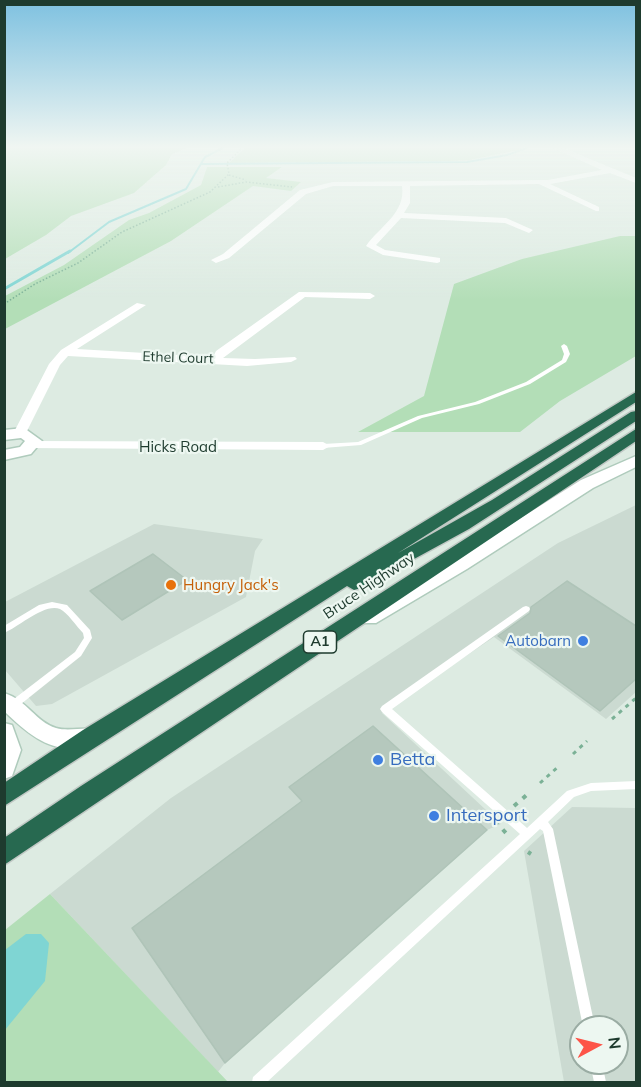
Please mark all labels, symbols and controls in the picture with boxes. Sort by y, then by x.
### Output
street label: Ethel Court [142,348,214,368]
street label: Hicks Road [139,438,217,456]
street label: Bruce Highway [320,549,418,623]
place label: Hungry Jack's [183,576,279,594]
marker: Hungry Jack's [164,578,178,592]
road number: A1 [304,631,336,653]
place label: Autobarn [505,632,571,650]
marker: Autobarn [576,634,590,648]
place label: Betta [390,749,435,771]
marker: Betta [371,753,385,767]
place label: Intersport [446,805,527,827]
marker: Intersport [427,809,441,823]
north arrow [569,1015,629,1075]
text: N [604,1036,626,1050]

